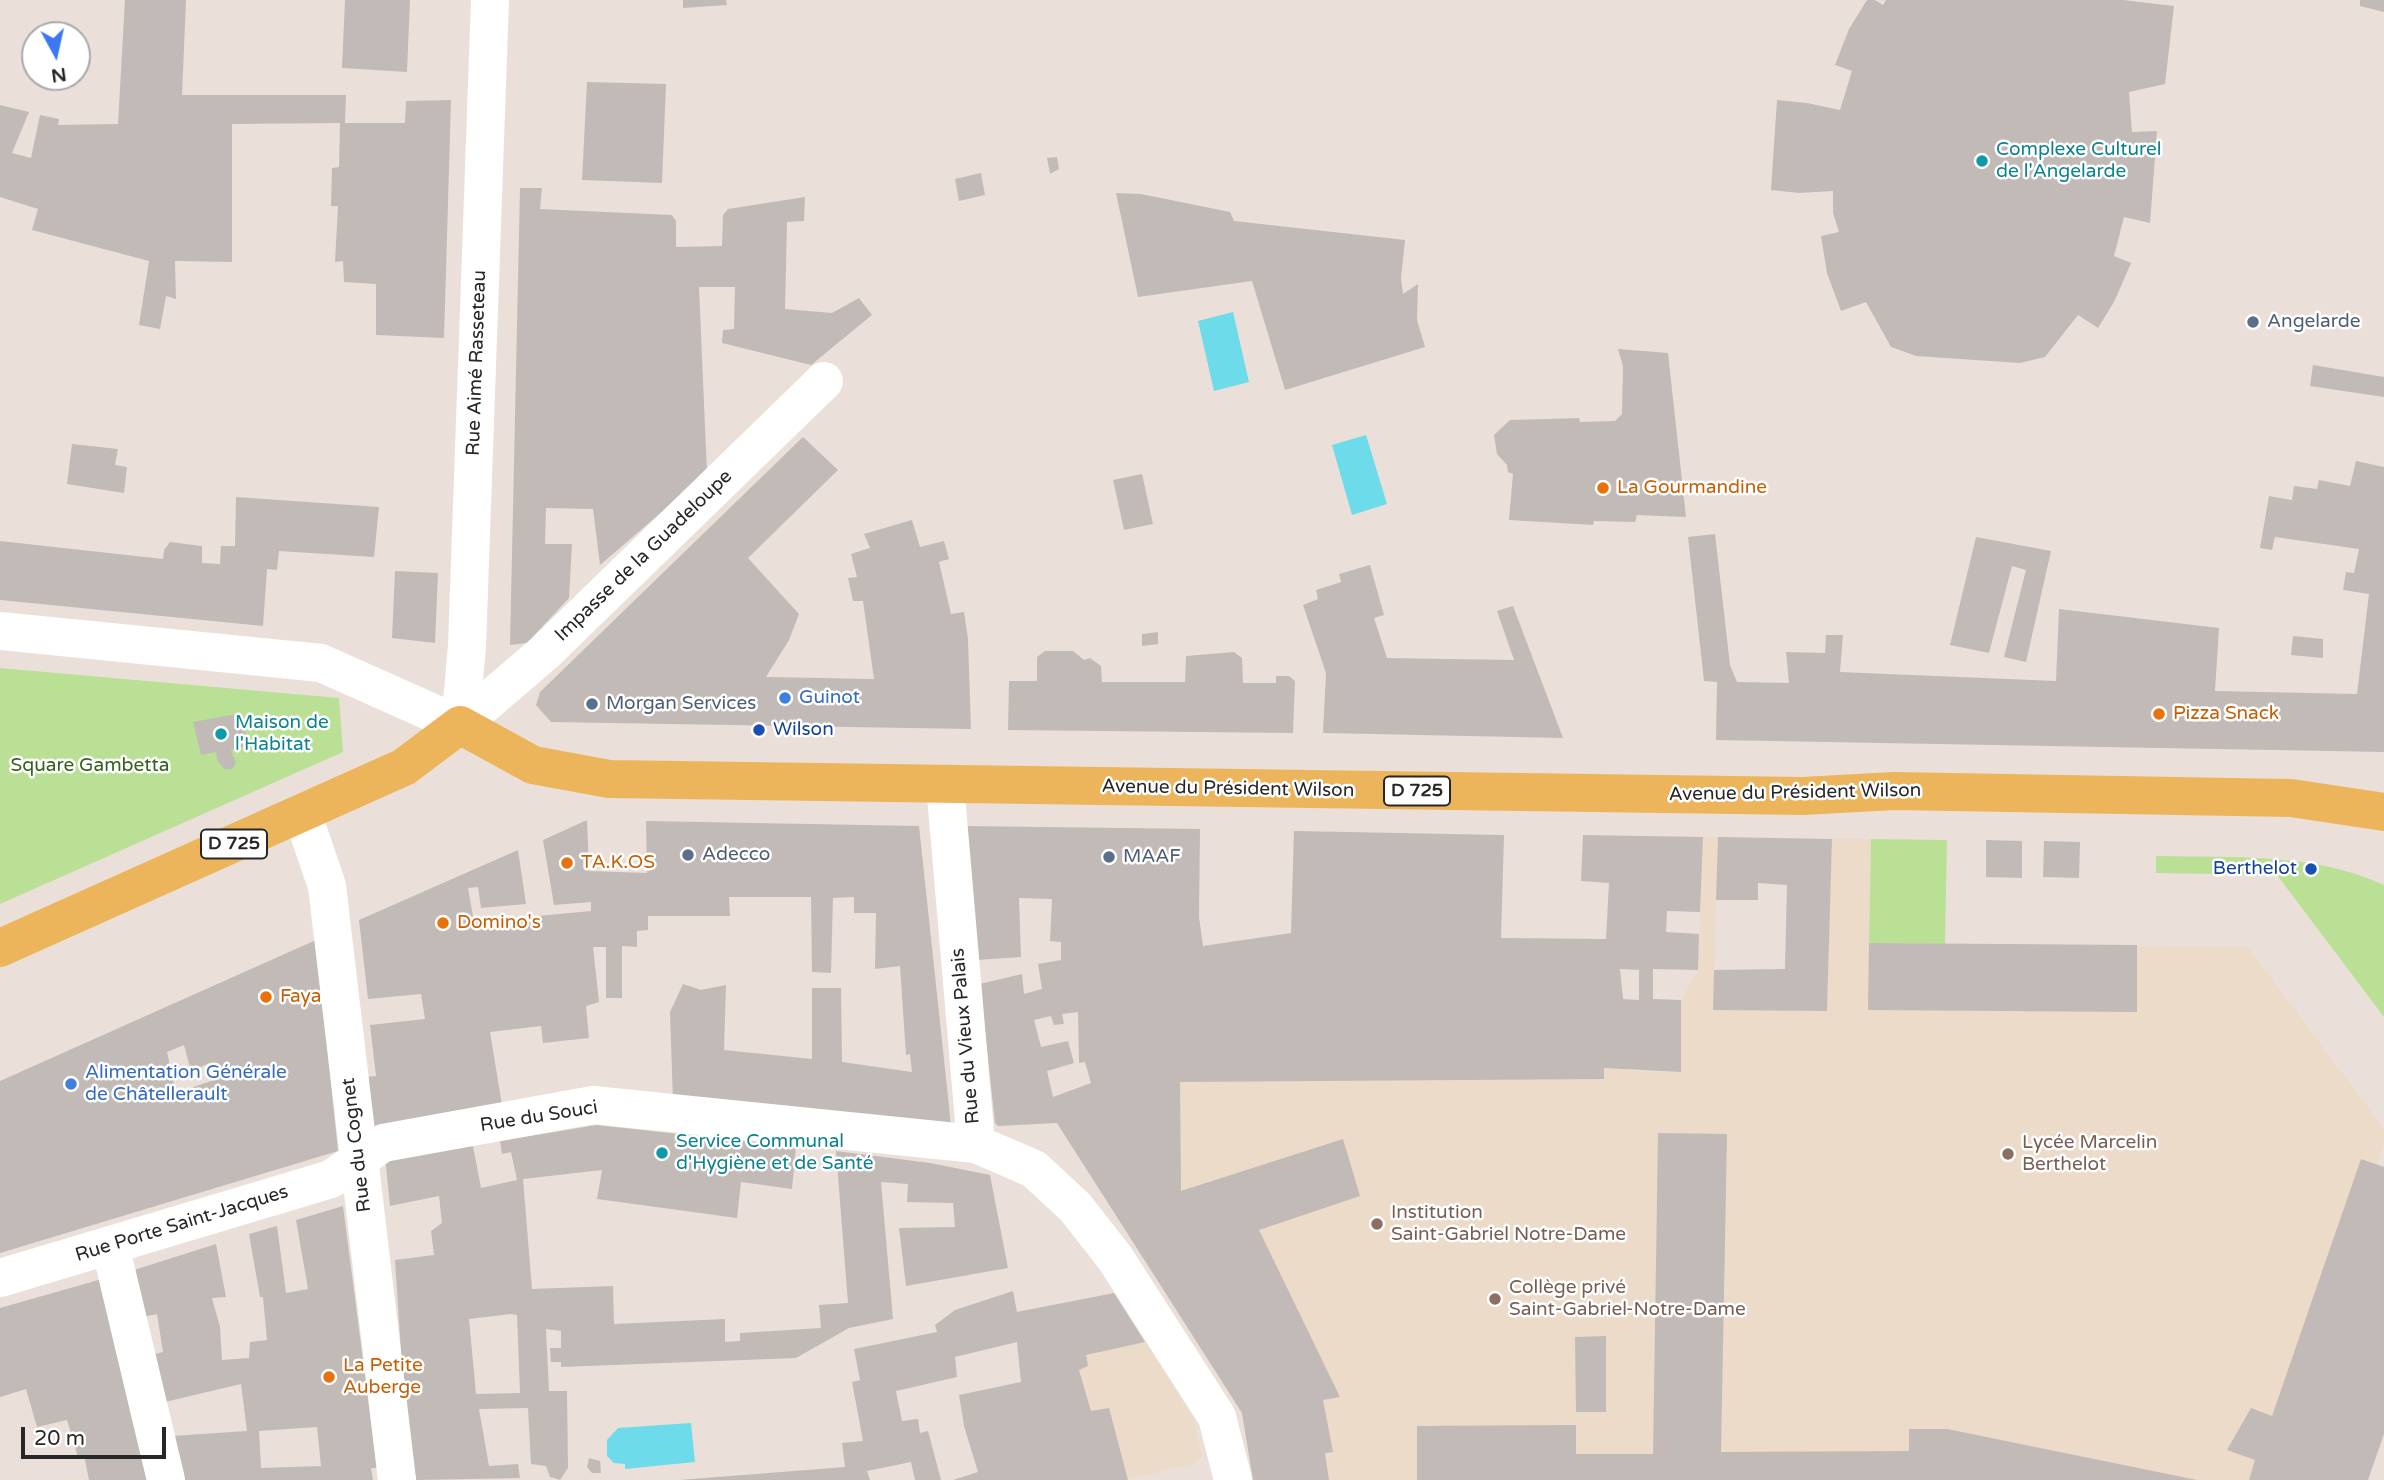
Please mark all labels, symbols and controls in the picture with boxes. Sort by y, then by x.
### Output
north arrow [21,21,91,91]
text: N [50,63,68,87]
place label: Complexe Culturel de l'Angelarde [1996,139,2162,183]
marker: Complexe Culturel de l'Angelarde [1974,153,1990,169]
street label: Rue Aimé Rasseteau [462,270,492,456]
place label: Angelarde [2267,311,2361,333]
marker: Angelarde [2245,314,2261,330]
street label: Impasse de la Guadeloupe [551,465,737,647]
place label: La Gourmandine [1617,477,1767,499]
marker: La Gourmandine [1595,480,1611,496]
place label: Guinot [799,687,860,709]
marker: Guinot [777,690,793,706]
place label: Morgan Services [606,693,756,715]
marker: Morgan Services [584,696,600,712]
place label: Pizza Snack [2173,703,2279,725]
marker: Pizza Snack [2151,706,2167,722]
place label: Maison de l'Habitat [235,712,329,756]
place label: Wilson [773,719,834,741]
marker: Wilson [751,722,767,738]
marker: Maison de l'Habitat [213,726,229,742]
park label: Square Gambetta [10,755,170,777]
street label: Avenue du Président Wilson [1101,775,1355,803]
road number: D 725 [1384,776,1450,806]
street label: Avenue du Président Wilson [1668,779,1922,807]
road number: D 725 [201,830,267,858]
place label: Adecco [702,844,770,866]
place label: MAAF [1123,846,1181,868]
marker: Adecco [680,847,696,863]
marker: MAAF [1101,849,1117,865]
place label: TA.K.OS [581,852,655,874]
marker: TA.K.OS [559,855,575,871]
place label: Berthelot [2213,858,2297,880]
marker: Berthelot [2303,861,2319,877]
place label: Domino's [457,912,541,934]
marker: Domino's [435,915,451,931]
street label: Rue du Vieux Palais [947,947,985,1125]
place label: Faya [280,986,321,1008]
marker: Faya [258,989,274,1005]
place label: Alimentation Générale de Châtellerault [85,1062,287,1106]
marker: Alimentation Générale de Châtellerault [63,1076,79,1092]
street label: Rue du Cognet [337,1076,377,1214]
street label: Rue du Souci [478,1096,600,1138]
place label: Service Communal d'Hygiène et de Santé [676,1131,873,1175]
place label: Lycée Marcelin Berthelot [2022,1132,2157,1176]
marker: Service Communal d'Hygiène et de Santé [654,1145,670,1161]
marker: Lycée Marcelin Berthelot [2000,1146,2016,1162]
street label: Rue Porte Saint-Jacques [73,1181,291,1267]
place label: Institution Saint-Gabriel Notre-Dame [1391,1202,1626,1246]
marker: Institution Saint-Gabriel Notre-Dame [1369,1216,1385,1232]
place label: Collège privé Saint-Gabriel-Notre-Dame [1509,1277,1746,1321]
marker: Collège privé Saint-Gabriel-Notre-Dame [1487,1291,1503,1307]
place label: La Petite Auberge [343,1355,423,1399]
marker: La Petite Auberge [321,1369,337,1385]
scale bar [24,1414,170,1458]
text: 20 m [34,1426,85,1451]

